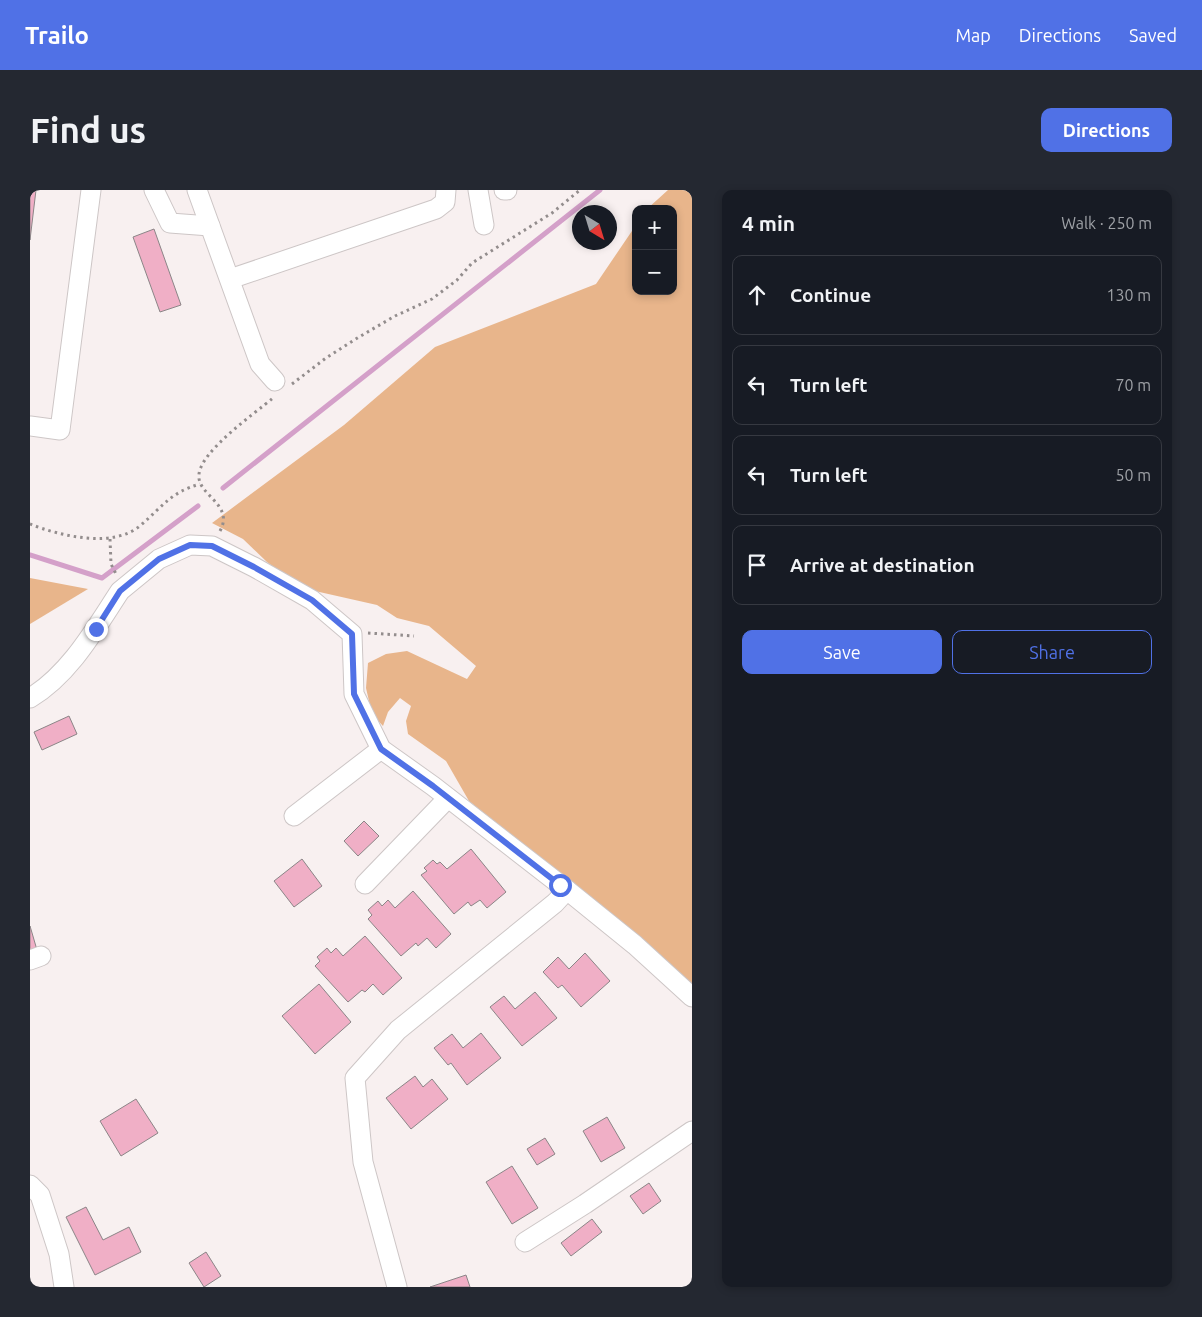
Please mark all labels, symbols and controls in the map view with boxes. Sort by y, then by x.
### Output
text: Trailo [25,22,89,49]
text: Map [955,25,991,45]
text: Directions [1019,25,1101,45]
text: Saved [1129,25,1177,45]
button: Directions [1041,108,1172,152]
text: Find us [30,110,146,150]
north arrow [572,205,617,250]
map controls [632,205,677,295]
button: + [632,205,677,250]
text: 4 min [742,211,795,235]
text: Walk · 250 m [1061,214,1152,232]
button: − [632,250,677,295]
icon: ahead [743,281,771,309]
text: Continue [790,284,871,306]
text: 130 m [1106,286,1151,304]
icon: left [743,371,771,399]
text: Turn left [790,374,868,396]
text: 70 m [1115,376,1151,394]
icon: left [743,461,771,489]
text: Turn left [790,464,868,486]
text: 50 m [1115,466,1151,484]
icon: arrive [743,551,771,579]
text: Arrive at destination [790,554,975,576]
route end [85,618,108,641]
button: Save [742,630,942,674]
button: Share [952,630,1152,674]
route start [549,874,572,897]

